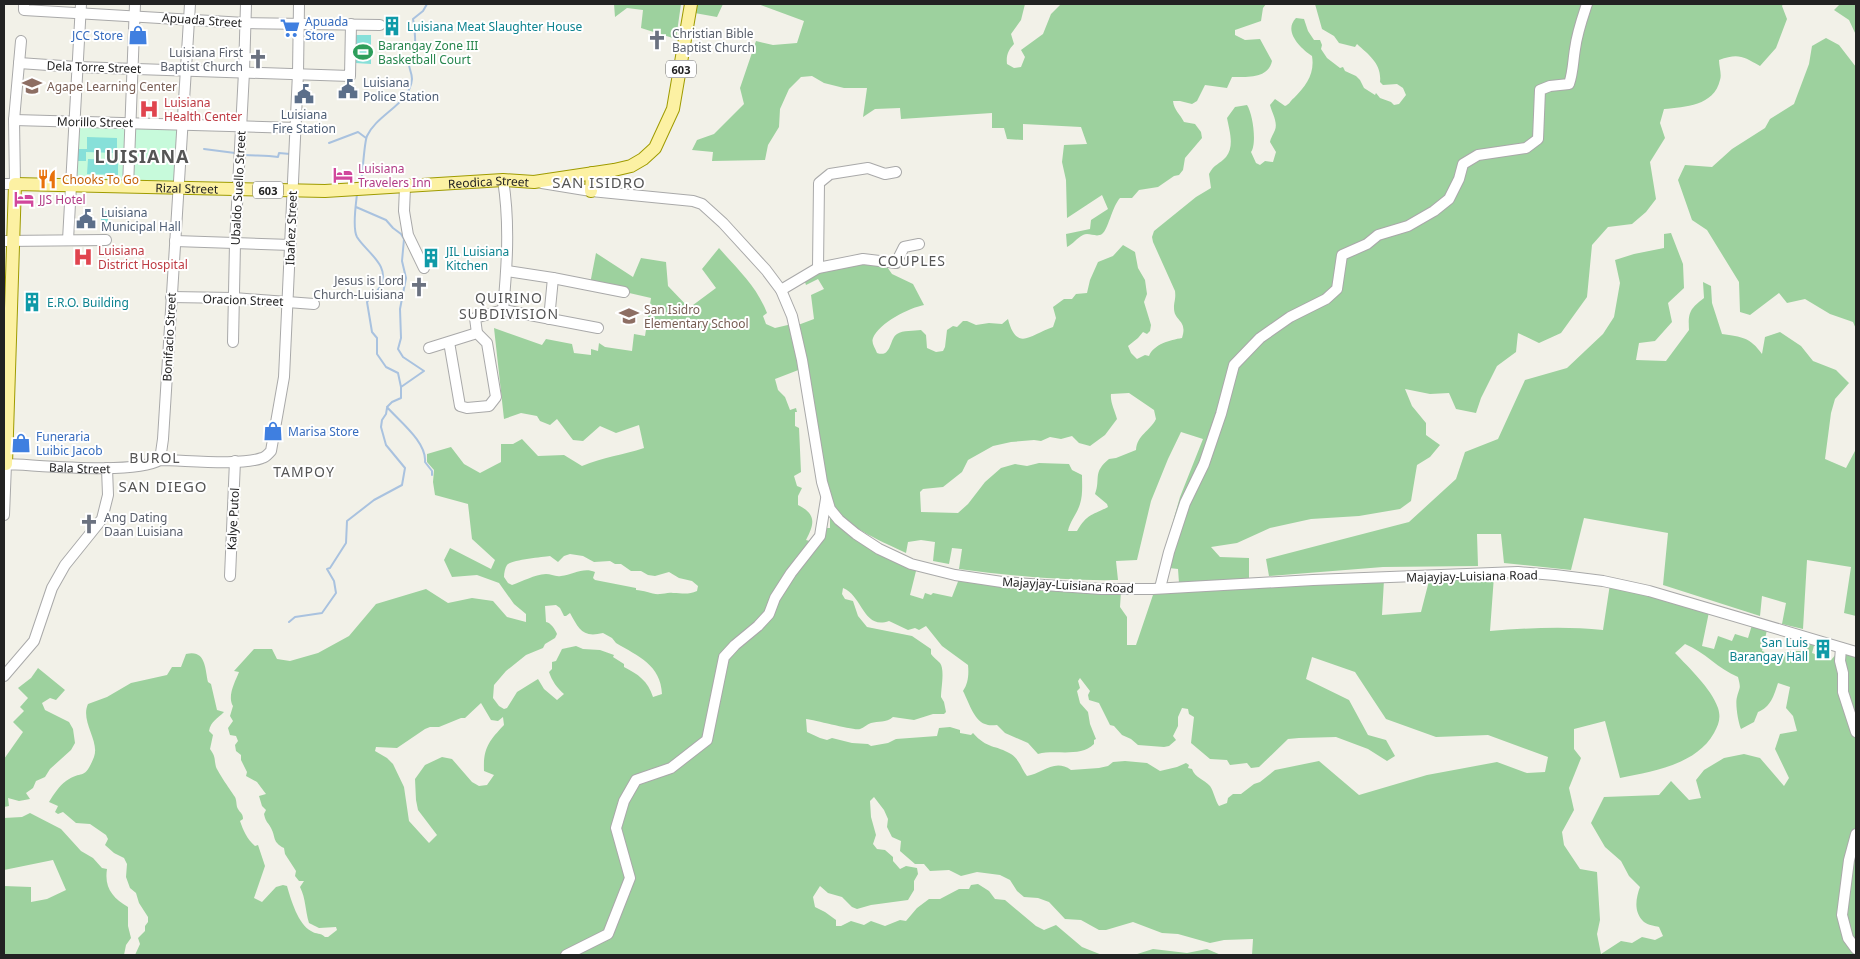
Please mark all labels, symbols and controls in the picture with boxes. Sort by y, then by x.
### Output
street label: Apuada Street [162,9,243,31]
place label: Apuada Store [305,13,348,44]
building icon: Luisiana Meat Slaughter House [381,15,403,37]
supermarket icon: Apuada Store [279,17,301,39]
place label: Luisiana Meat Slaughter House [407,18,583,35]
shop icon: JCC Store [127,24,149,46]
place label: Christian Bible Baptist Church [672,25,755,56]
place label: JCC Store [71,27,123,44]
church icon: Christian Bible Baptist Church [646,29,668,51]
place label: Barangay Zone III Basketball Court [378,37,478,68]
sports icon: Barangay Zone III Basketball Court [352,41,374,63]
place label: Luisiana First Baptist Church [160,44,244,75]
church icon: Luisiana First Baptist Church [247,48,269,70]
street label: Dela Torre Street [46,57,142,77]
road number: 603 [666,61,696,78]
place label: Luisiana Police Station [363,74,439,105]
school or university icon: Agape Learning Center [21,75,43,97]
place label: Agape Learning Center [47,78,177,95]
public building icon: Luisiana Police Station [337,78,359,100]
public building icon: Luisiana Fire Station [293,83,315,105]
place label: Luisiana Health Center [164,94,242,125]
hospital icon: Luisiana Health Center [138,98,160,120]
place label: Luisiana Fire Station [272,106,336,137]
street label: Morillo Street [57,113,134,131]
street label: Ubaldo Suello Street [227,130,250,246]
district label: LUISIANA [95,144,189,168]
place label: Luisiana Travelers Inn [358,160,431,191]
hotel icon: Luisiana Travelers Inn [332,164,354,186]
restaurant icon: Chooks To Go [36,168,58,190]
place label: Chooks To Go [62,171,139,188]
street label: Reodica Street [447,171,530,192]
district label: SAN ISIDRO [552,172,646,192]
street label: Rizal Street [155,179,219,197]
road number: 603 [253,182,283,198]
hotel icon: JJS Hotel [13,188,35,210]
street label: Ibañez Street [281,190,301,266]
place label: JJS Hotel [38,191,86,208]
place label: Luisiana Municipal Hall [101,204,181,235]
public building icon: Luisiana Municipal Hall [75,208,97,230]
place label: Luisiana District Hospital [98,242,188,273]
place label: JIL Luisiana Kitchen [445,243,509,274]
hospital icon: Luisiana District Hospital [72,246,94,268]
building icon: JIL Luisiana Kitchen [420,247,442,269]
district label: COUPLES [878,251,946,270]
place label: Jesus is Lord Church-Luisiana [313,272,404,303]
church icon: Jesus is Lord Church-Luisiana [408,276,430,298]
district label: QUIRINO SUBDIVISION [459,288,559,323]
street label: Oracion Street [202,290,284,310]
building icon: E.R.O. Building [21,291,43,313]
street label: Bonifacio Street [158,291,180,382]
place label: E.R.O. Building [47,294,129,311]
place label: San Isidro Elementary School [644,301,749,332]
school or university icon: San Isidro Elementary School [618,305,640,327]
shop icon: Marisa Store [262,420,284,442]
place label: Marisa Store [288,423,359,440]
place label: Funeraria Luibic Jacob [36,428,103,459]
shop icon: Funeraria Luibic Jacob [10,432,32,454]
district label: BUROL [129,448,181,467]
street label: Bala Street [49,458,111,477]
district label: TAMPOY [273,462,335,481]
district label: SAN DIEGO [118,476,208,496]
street label: Kalye Putol [223,487,243,551]
place label: Ang Dating Daan Luisiana [104,509,183,540]
church icon: Ang Dating Daan Luisiana [78,513,100,535]
street label: Majayjay-Luisiana Road [1406,566,1538,586]
street label: Majayjay-Luisiana Road [1002,573,1134,597]
place label: San Luis Barangay Hall [1729,634,1808,665]
building icon: San Luis Barangay Hall [1812,638,1834,660]

